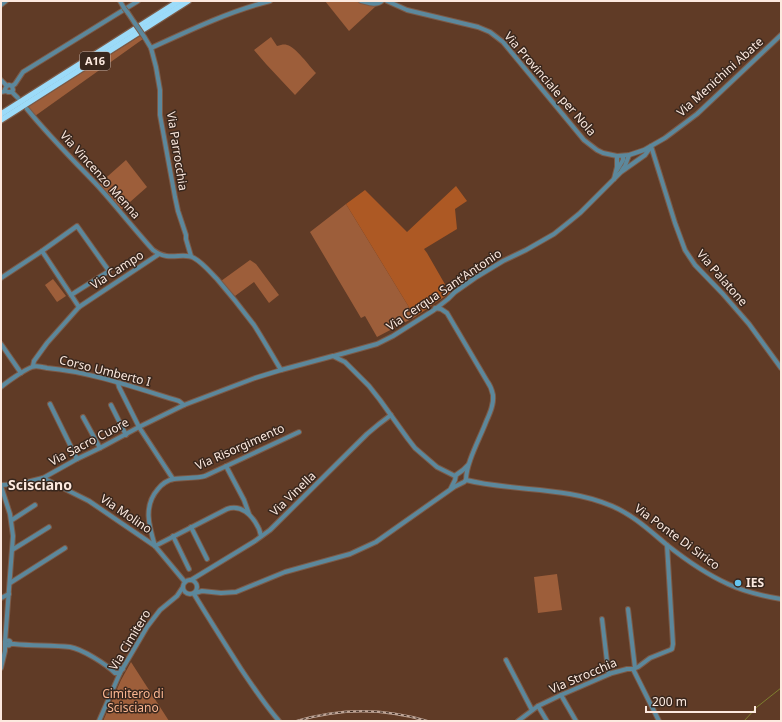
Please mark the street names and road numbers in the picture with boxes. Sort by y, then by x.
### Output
street label: Via Provinciale per Nola [500,28,600,139]
street label: Via Menichini Abate [673,33,767,120]
road number: A16 [80,52,110,70]
street label: Via Parrocchia [163,110,192,192]
street label: Via Vincenzo Menna [56,127,145,222]
street label: Via Cerqua Sant'Antonio [383,245,505,335]
street label: Via Campo [87,246,147,293]
street label: Via Palatone [693,246,752,310]
street label: Corso Umberto I [58,351,153,390]
street label: Via Sacro Cuore [46,413,132,470]
street label: Via Risorgimento [192,419,287,474]
street label: Via Vinella [266,468,319,520]
street label: Via Molino [97,490,156,537]
street label: Via Ponte Di Sirico [631,500,724,573]
street label: Via Cimitero [105,606,154,673]
street label: Via Strocchia [546,654,619,697]

